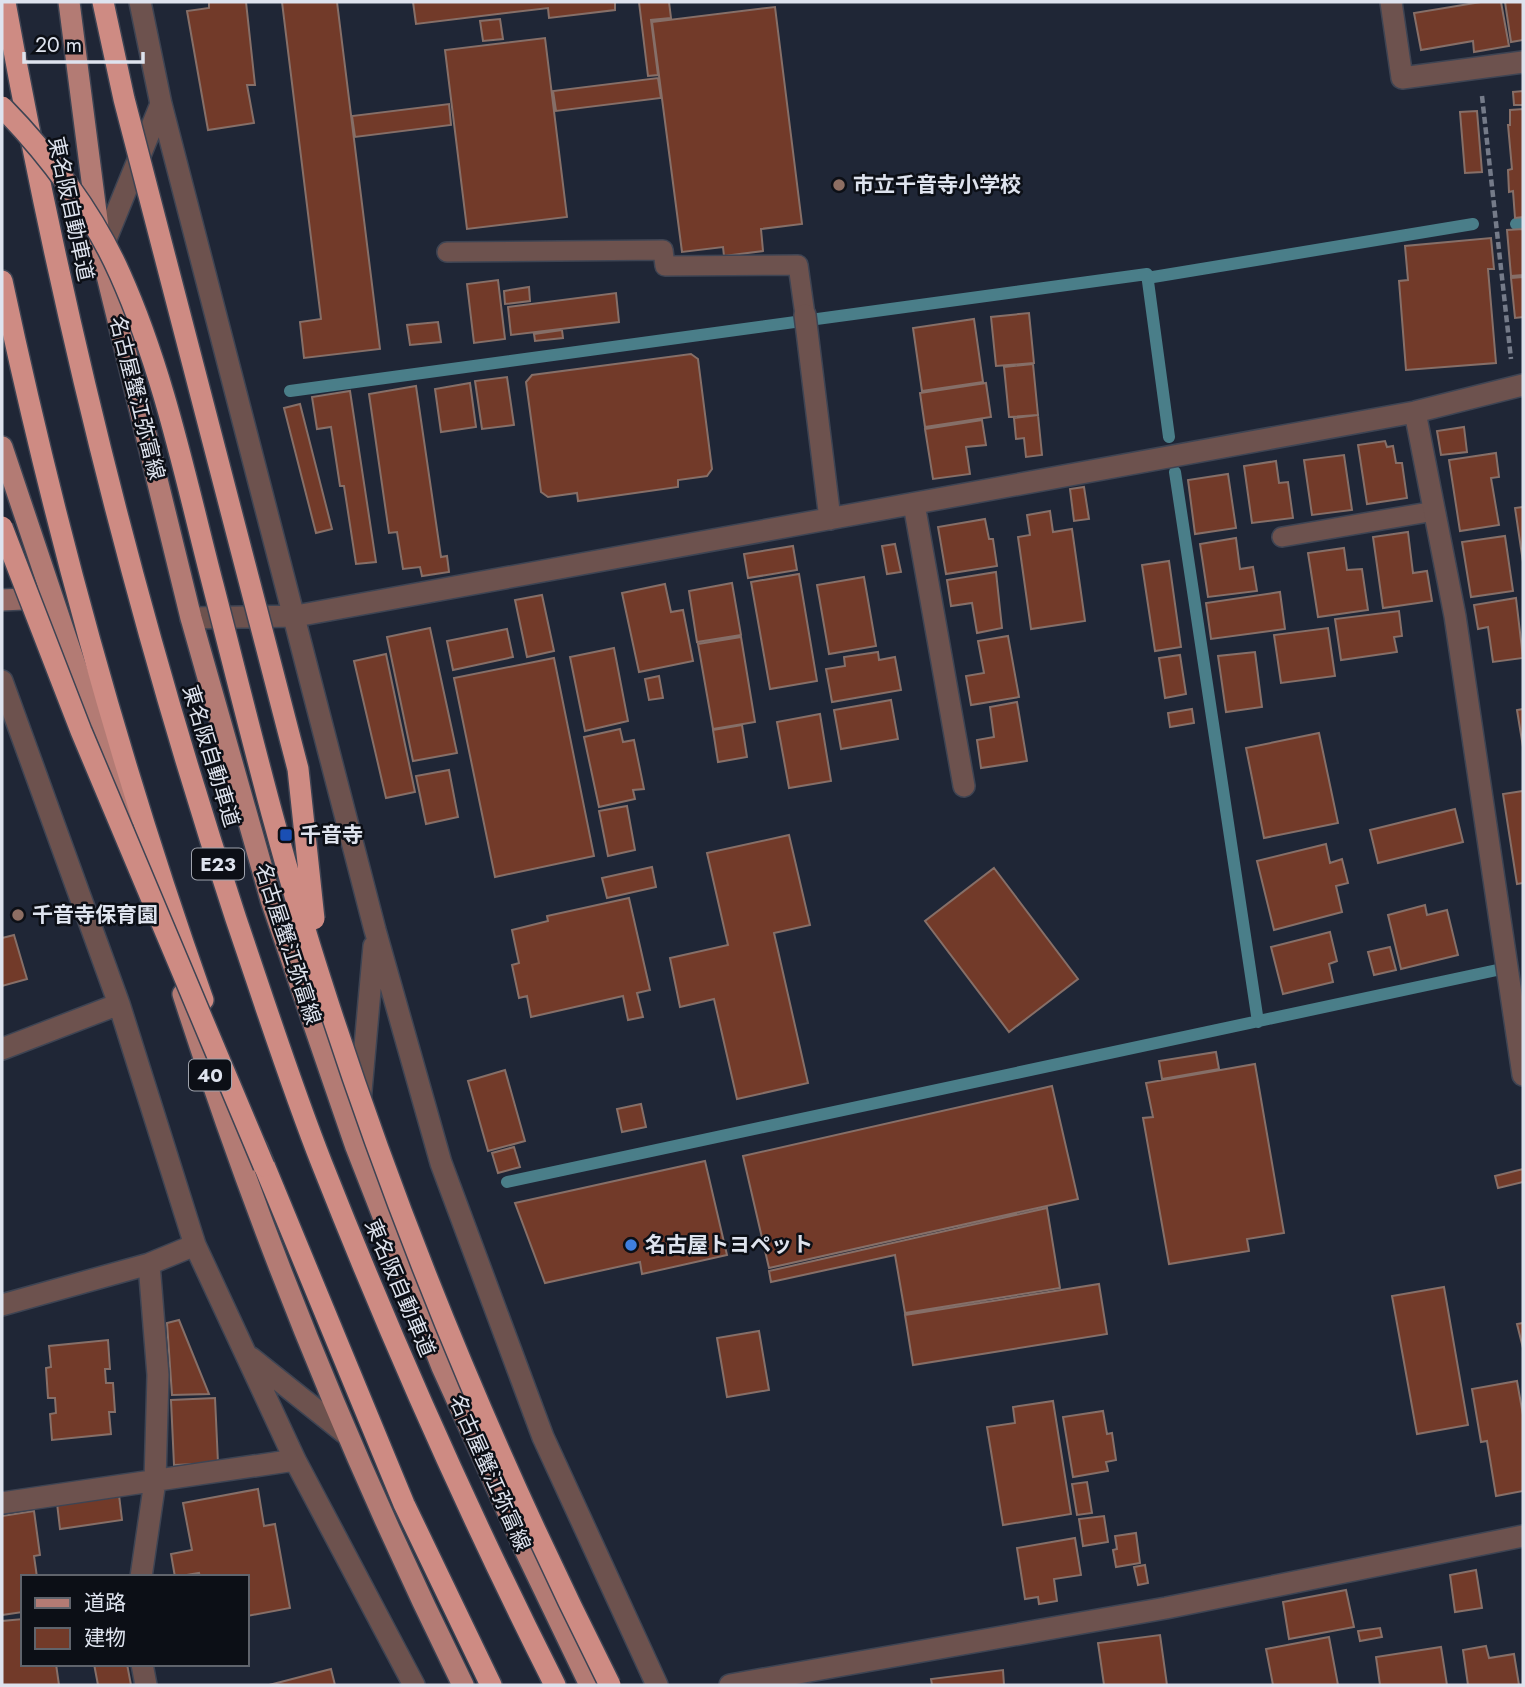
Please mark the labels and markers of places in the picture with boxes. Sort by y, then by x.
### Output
place label: 市立千音寺小学校 [853,170,1021,200]
marker: 市立千音寺小学校 [831,177,847,193]
place label: 千音寺 [300,820,363,850]
marker: 千音寺 [278,827,294,843]
place label: 千音寺保育園 [32,900,158,930]
marker: 千音寺保育園 [10,907,26,923]
place label: 名古屋トヨペット [645,1230,813,1260]
marker: 名古屋トヨペット [623,1237,639,1253]

